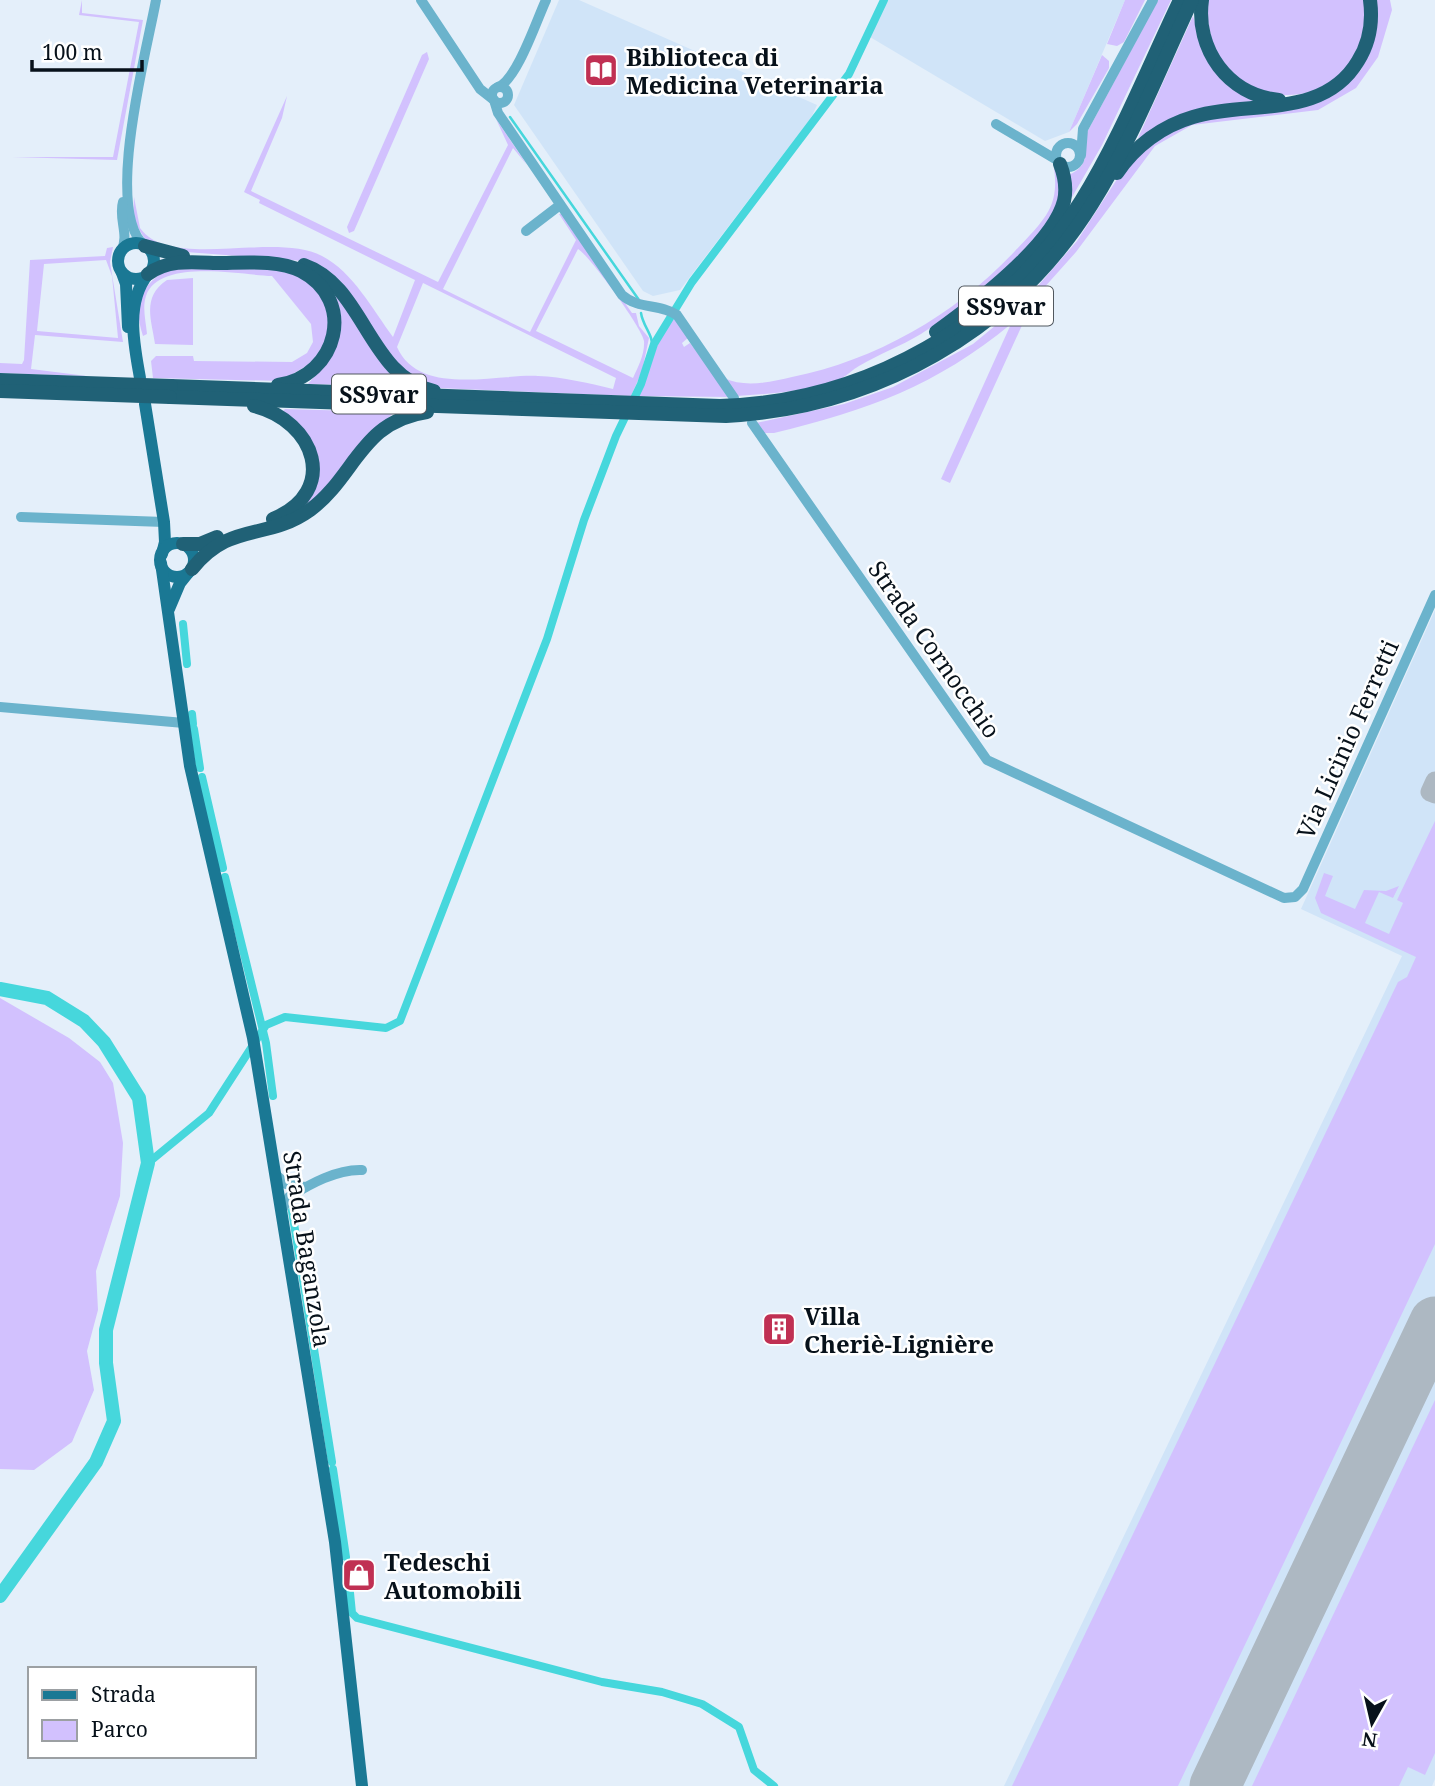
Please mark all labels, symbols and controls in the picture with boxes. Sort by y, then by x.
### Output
scale bar [32,28,142,72]
text: 100 m [42,38,103,66]
place label: Biblioteca di Medicina Veterinaria [626,40,884,101]
library icon: Biblioteca di Medicina Veterinaria [582,51,620,89]
road number: SS9var [959,286,1053,326]
road number: SS9var [332,374,426,414]
street label: Strada Cornocchio [861,554,1009,744]
street label: Via Licinio Ferretti [1288,634,1406,844]
street label: Strada Baganzola [276,1148,340,1350]
place label: Villa Cheriè-Lignière [804,1299,994,1360]
building icon: Villa Cheriè-Lignière [760,1310,798,1348]
place label: Tedeschi Automobili [384,1545,522,1606]
shop icon: Tedeschi Automobili [340,1556,378,1594]
legend [28,1667,256,1758]
text: Strada [91,1680,156,1708]
north arrow [1337,1688,1407,1758]
text: Parco [91,1715,148,1743]
text: N [1360,1726,1379,1754]

